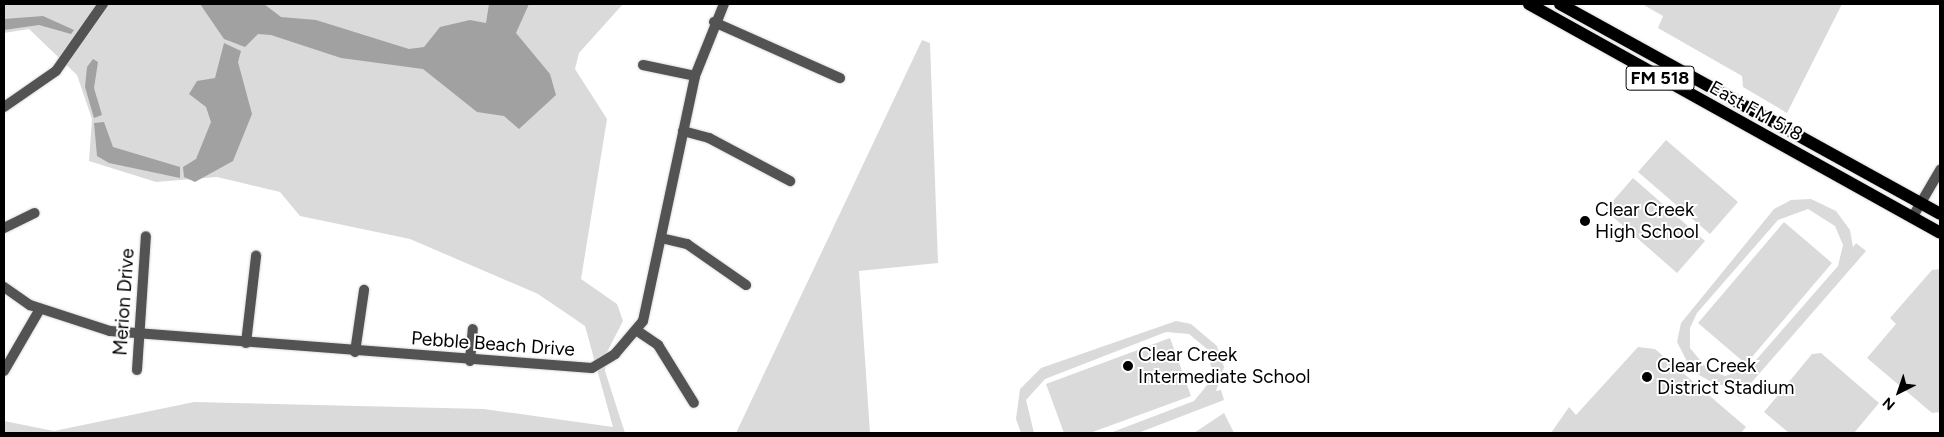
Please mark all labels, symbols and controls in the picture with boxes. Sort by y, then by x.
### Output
road number: FM 518 [1625,62,1695,94]
street label: East FM 518 [1705,76,1807,146]
place label: Clear Creek High School [1595,199,1699,243]
marker: Clear Creek High School [1579,215,1591,227]
street label: Merion Drive [109,248,139,356]
street label: Pebble Beach Drive [410,327,576,361]
place label: Clear Creek Intermediate School [1138,344,1310,388]
place label: Clear Creek District Stadium [1657,355,1794,399]
marker: Clear Creek Intermediate School [1122,360,1134,372]
north arrow [1874,367,1924,417]
marker: Clear Creek District Stadium [1641,371,1653,383]
text: N [1879,394,1898,414]

